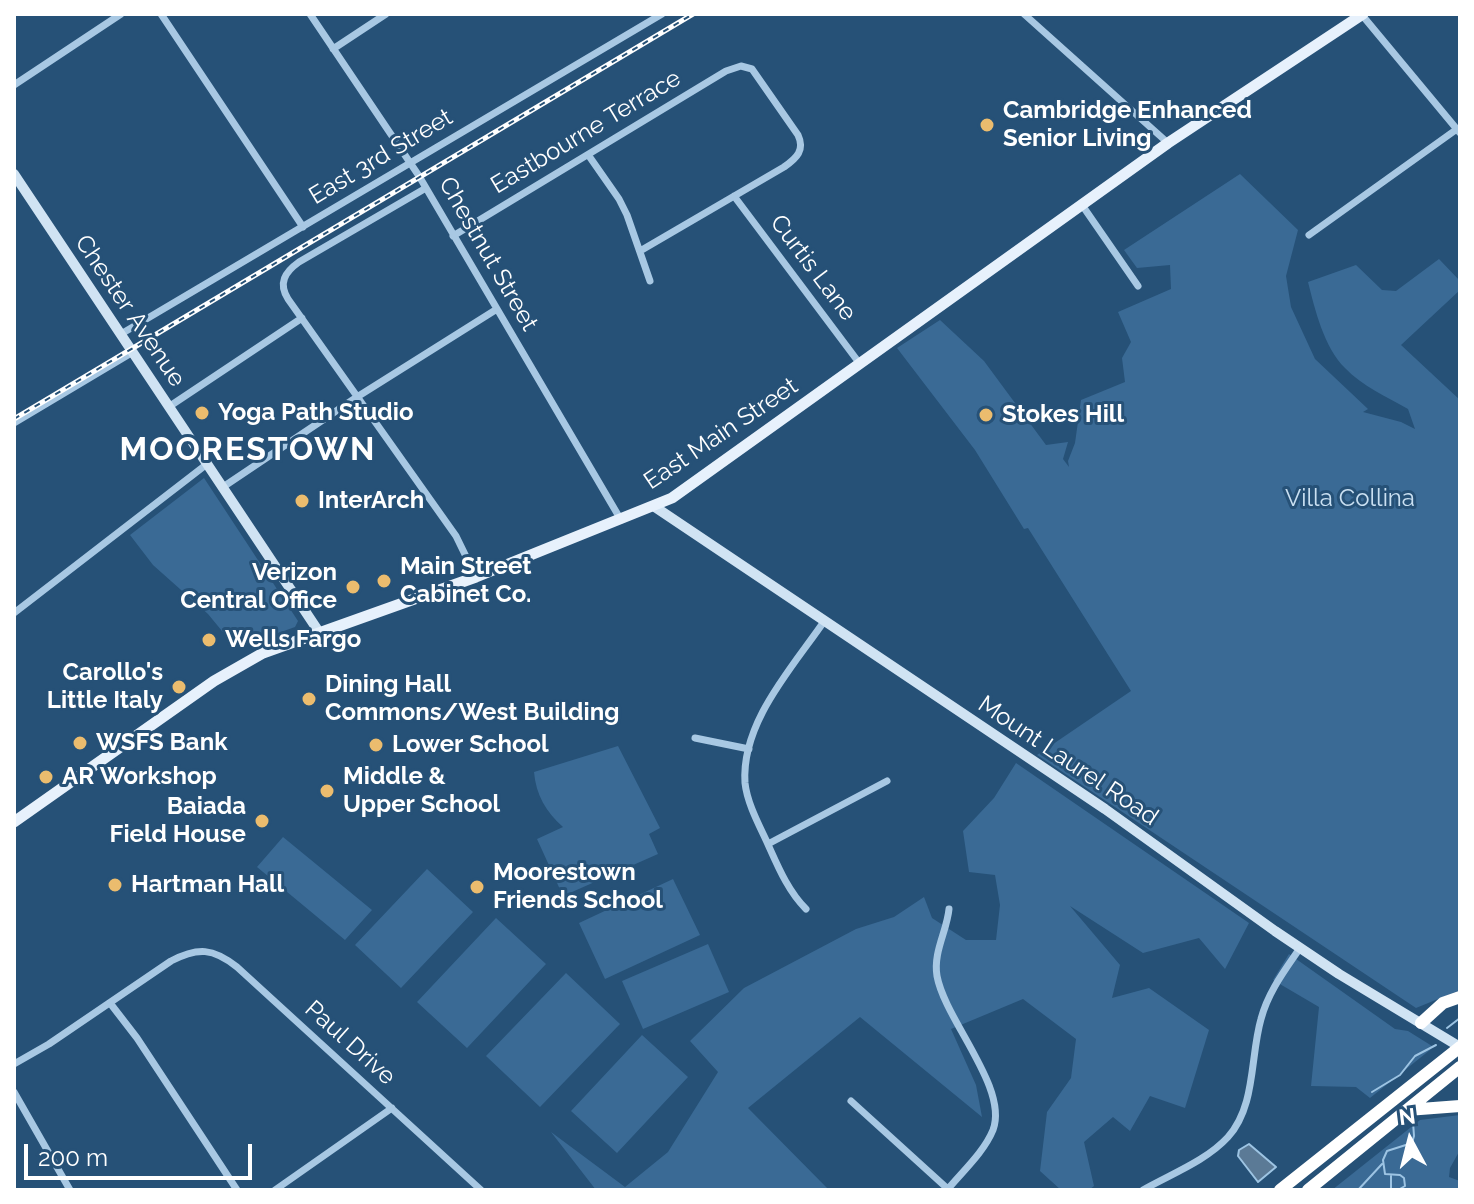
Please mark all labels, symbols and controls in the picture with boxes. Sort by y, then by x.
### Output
street label: Eastbourne Terrace [486,64,686,200]
place label: Cambridge Enhanced Senior Living [1003,97,1252,153]
street label: East 3rd Street [304,103,458,211]
marker: Cambridge Enhanced Senior Living [978,116,996,134]
street label: Chestnut Street [432,172,544,336]
street label: Curtis Lane [764,209,862,327]
street label: Chester Avenue [69,230,191,392]
street label: East Main Street [639,372,803,496]
place label: Yoga Path Studio [218,399,413,427]
place label: Stokes Hill [1002,401,1124,429]
marker: Yoga Path Studio [193,404,211,422]
marker: Stokes Hill [977,406,995,424]
district label: MOORESTOWN [120,431,376,469]
park label: Villa Collina [1285,485,1415,513]
place label: InterArch [318,487,424,515]
marker: InterArch [293,492,311,510]
place label: Main Street Cabinet Co. [400,553,531,609]
place label: Verizon Central Office [180,559,337,615]
marker: Main Street Cabinet Co. [375,572,393,590]
marker: Verizon Central Office [344,578,362,596]
place label: Wells Fargo [225,626,361,654]
marker: Wells Fargo [200,631,218,649]
place label: Carollo's Little Italy [47,659,163,715]
place label: Dining Hall Commons/West Building [325,671,619,727]
marker: Carollo's Little Italy [170,678,188,696]
marker: Dining Hall Commons/West Building [300,690,318,708]
street label: Mount Laurel Road [972,690,1164,832]
place label: WSFS Bank [96,729,228,757]
place label: Lower School [392,731,549,759]
marker: WSFS Bank [71,734,89,752]
marker: Lower School [367,736,385,754]
place label: AR Workshop [62,763,217,791]
place label: Middle & Upper School [343,763,500,819]
marker: AR Workshop [37,768,55,786]
marker: Middle & Upper School [318,782,336,800]
place label: Baiada Field House [110,793,246,849]
marker: Baiada Field House [253,812,271,830]
place label: Moorestown Friends School [493,859,663,915]
place label: Hartman Hall [131,871,284,899]
marker: Hartman Hall [106,876,124,894]
marker: Moorestown Friends School [468,878,486,896]
street label: Paul Drive [299,995,401,1091]
north arrow [1370,1100,1450,1180]
text: N [1397,1102,1417,1130]
scale bar [28,1128,256,1178]
text: 200 m [38,1143,108,1172]

